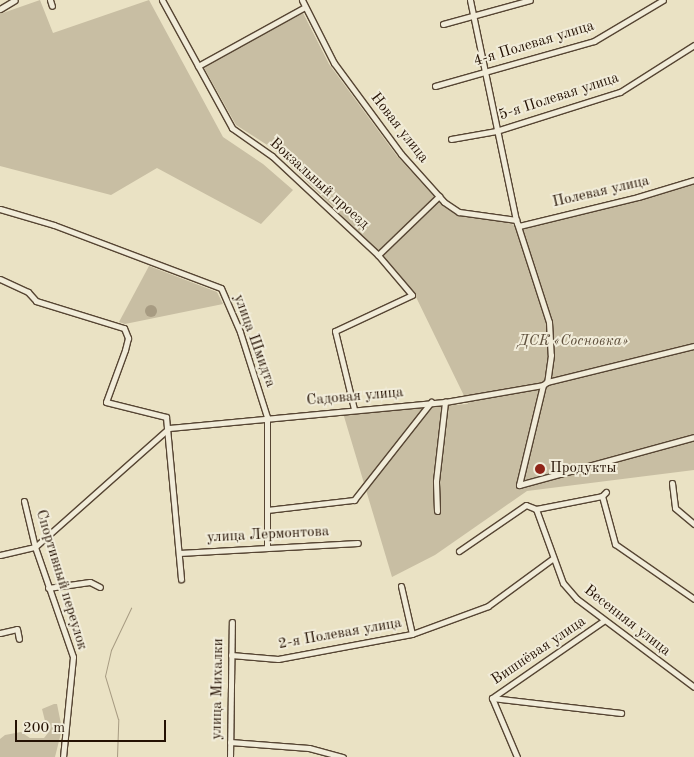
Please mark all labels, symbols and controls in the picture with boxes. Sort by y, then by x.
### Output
street label: 4-я Полевая улица [472,17,596,71]
street label: 5-я Полевая улица [497,69,621,125]
street label: Новая улица [366,89,432,167]
street label: Вокзальный проезд [266,135,372,233]
street label: Полевая улица [551,172,651,212]
street label: улица Шмидта [229,292,279,390]
park label: ДСК «Сосновка» [518,333,628,351]
street label: Садовая улица [306,384,404,410]
place label: Продукты [550,460,616,478]
marker: Продукты [534,463,546,475]
street label: Спортивный переулок [31,508,91,652]
street label: улица Лермонтова [206,523,330,547]
street label: Весенняя улица [580,581,674,661]
street label: Вишнёвая улица [488,613,590,689]
street label: 2-я Полевая улица [277,614,403,654]
street label: улица Михалки [208,638,228,740]
scale bar [18,710,169,742]
text: 200 m [23,721,65,736]

